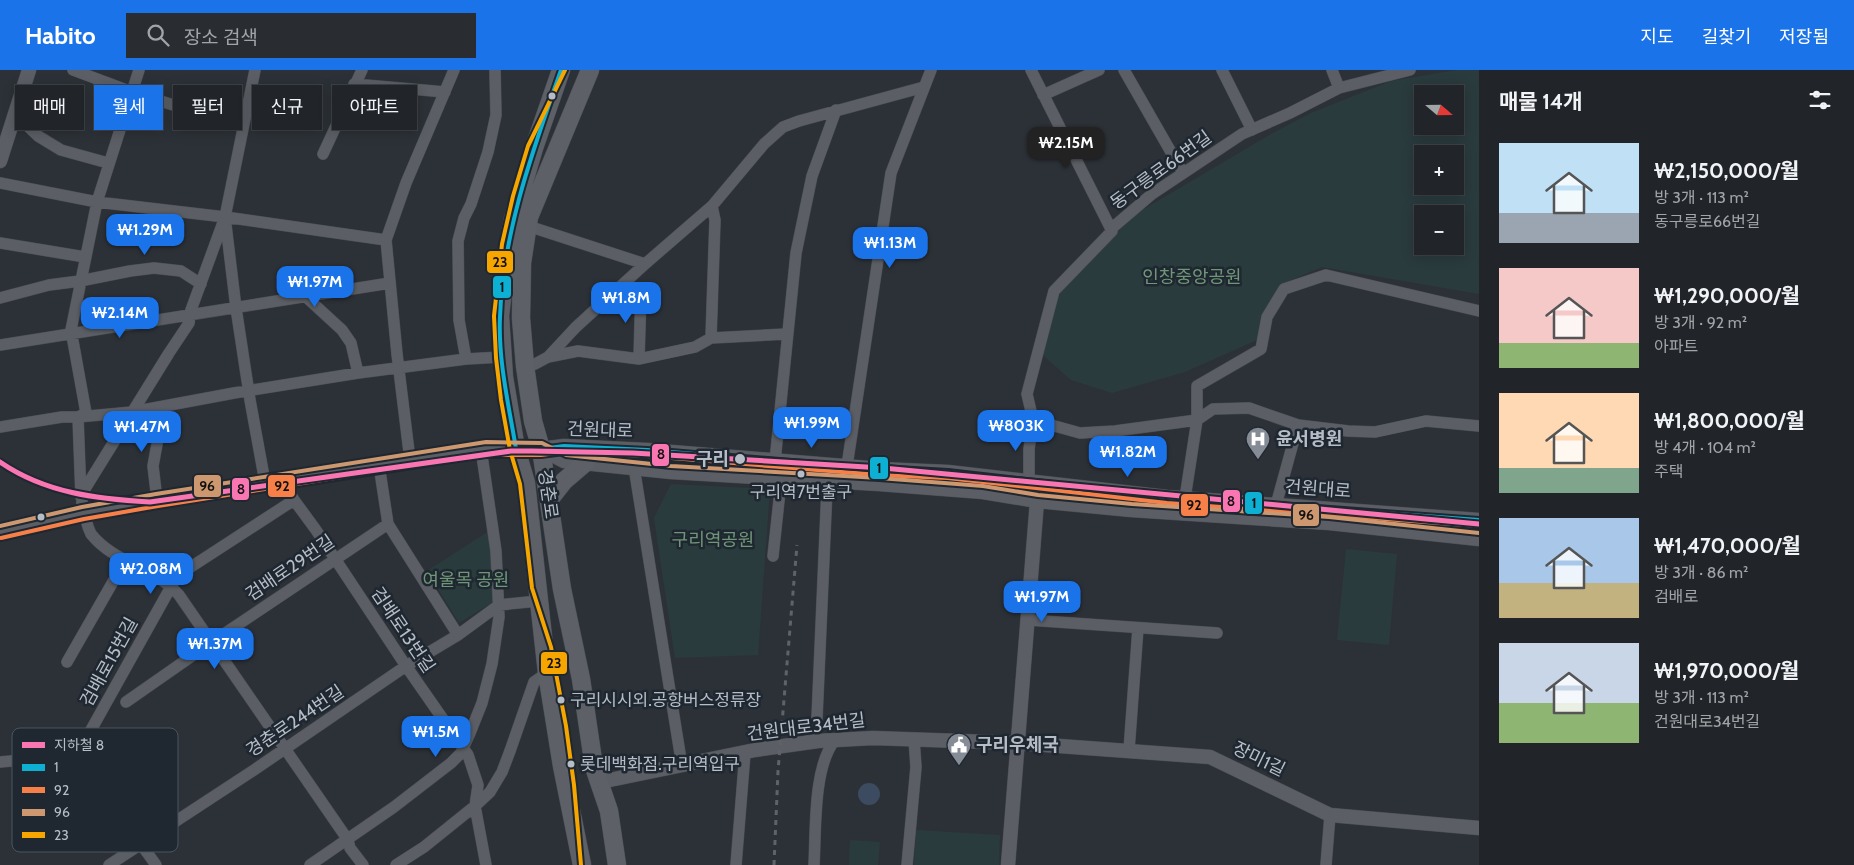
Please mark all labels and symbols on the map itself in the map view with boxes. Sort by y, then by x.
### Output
north arrow [1414,85,1464,135]
unlabelled marker [547,91,557,101]
pin: ₩2.15M [1025,126,1107,169]
street label: 동구릉로66번길 [1106,126,1216,214]
pin: ₩1.29M [104,214,186,256]
pin: ₩1.13M [849,226,931,269]
line badge: 23 [486,250,514,274]
text: 23 [493,253,507,271]
pin: ₩1.97M [274,266,356,308]
park label: 인창중앙공원 [1142,266,1242,288]
line badge: 1 [492,275,512,299]
text: 1 [499,278,505,296]
pin: ₩1.8M [591,282,661,324]
pin: ₩2.14M [79,296,161,339]
pin: ₩1.99M [771,406,853,449]
pin: ₩1.47M [101,410,183,453]
pin: ₩803K [981,410,1051,452]
street label: 건원대로 [567,418,633,442]
hospital icon: 윤서병원 [1245,426,1271,460]
place label: 윤서병원 [1276,428,1342,450]
pin: ₩1.82M [1087,436,1169,478]
line badge: 8 [651,443,670,467]
text: 8 [657,445,665,463]
place label: 구리 [696,448,729,470]
marker: 구리 [733,452,747,466]
line badge: 1 [869,456,889,480]
text: 1 [876,459,882,477]
street label: 경춘로 [534,468,562,520]
marker: 구리역7번출구 [796,469,806,479]
line badge: 96 [193,474,222,498]
line badge: 92 [267,474,296,498]
street label: 건원대로 [1284,476,1352,502]
text: 96 [199,477,215,495]
line badge: 8 [231,477,250,501]
text: 92 [274,477,290,495]
text: 8 [237,480,245,498]
place label: 구리역7번출구 [750,482,852,502]
line badge: 8 [1222,489,1241,513]
line badge: 1 [1244,491,1263,515]
text: 8 [1227,492,1235,510]
line badge: 92 [1180,493,1209,517]
text: 1 [1251,494,1257,512]
text: 92 [1186,496,1202,514]
line badge: 96 [1292,503,1320,527]
text: 96 [1298,506,1314,524]
unlabelled marker [36,512,46,522]
park label: 구리역공원 [672,529,754,551]
street label: 검배로29번길 [241,530,339,606]
pin: ₩2.08M [110,552,192,595]
park label: 여울목 공원 [423,569,509,591]
pin: ₩1.97M [1001,580,1083,623]
street label: 검배로13번길 [366,583,440,677]
street label: 검배로15번길 [76,614,142,710]
pin: ₩1.37M [174,628,256,670]
line badge: 23 [540,651,568,675]
text: 23 [547,654,561,672]
street label: 경춘로244번길 [242,680,348,762]
place label: 구리시시외.공항버스정류장 [570,690,762,710]
marker: 구리시시외.공항버스정류장 [556,695,566,705]
street label: 건원대로34번길 [745,709,867,745]
pin: ₩1.5M [401,716,471,758]
legend [12,728,178,852]
public building icon: 구리우체국 [946,732,972,766]
place label: 구리우체국 [976,734,1059,756]
text: 지하철 8 [54,736,104,754]
street label: 장미1길 [1229,737,1289,781]
place label: 롯데백화점.구리역입구 [580,754,740,774]
text: 1 [54,758,59,776]
marker: 롯데백화점.구리역입구 [566,759,576,769]
text: 92 [54,781,69,799]
text: 96 [54,803,70,821]
text: 23 [54,826,69,844]

